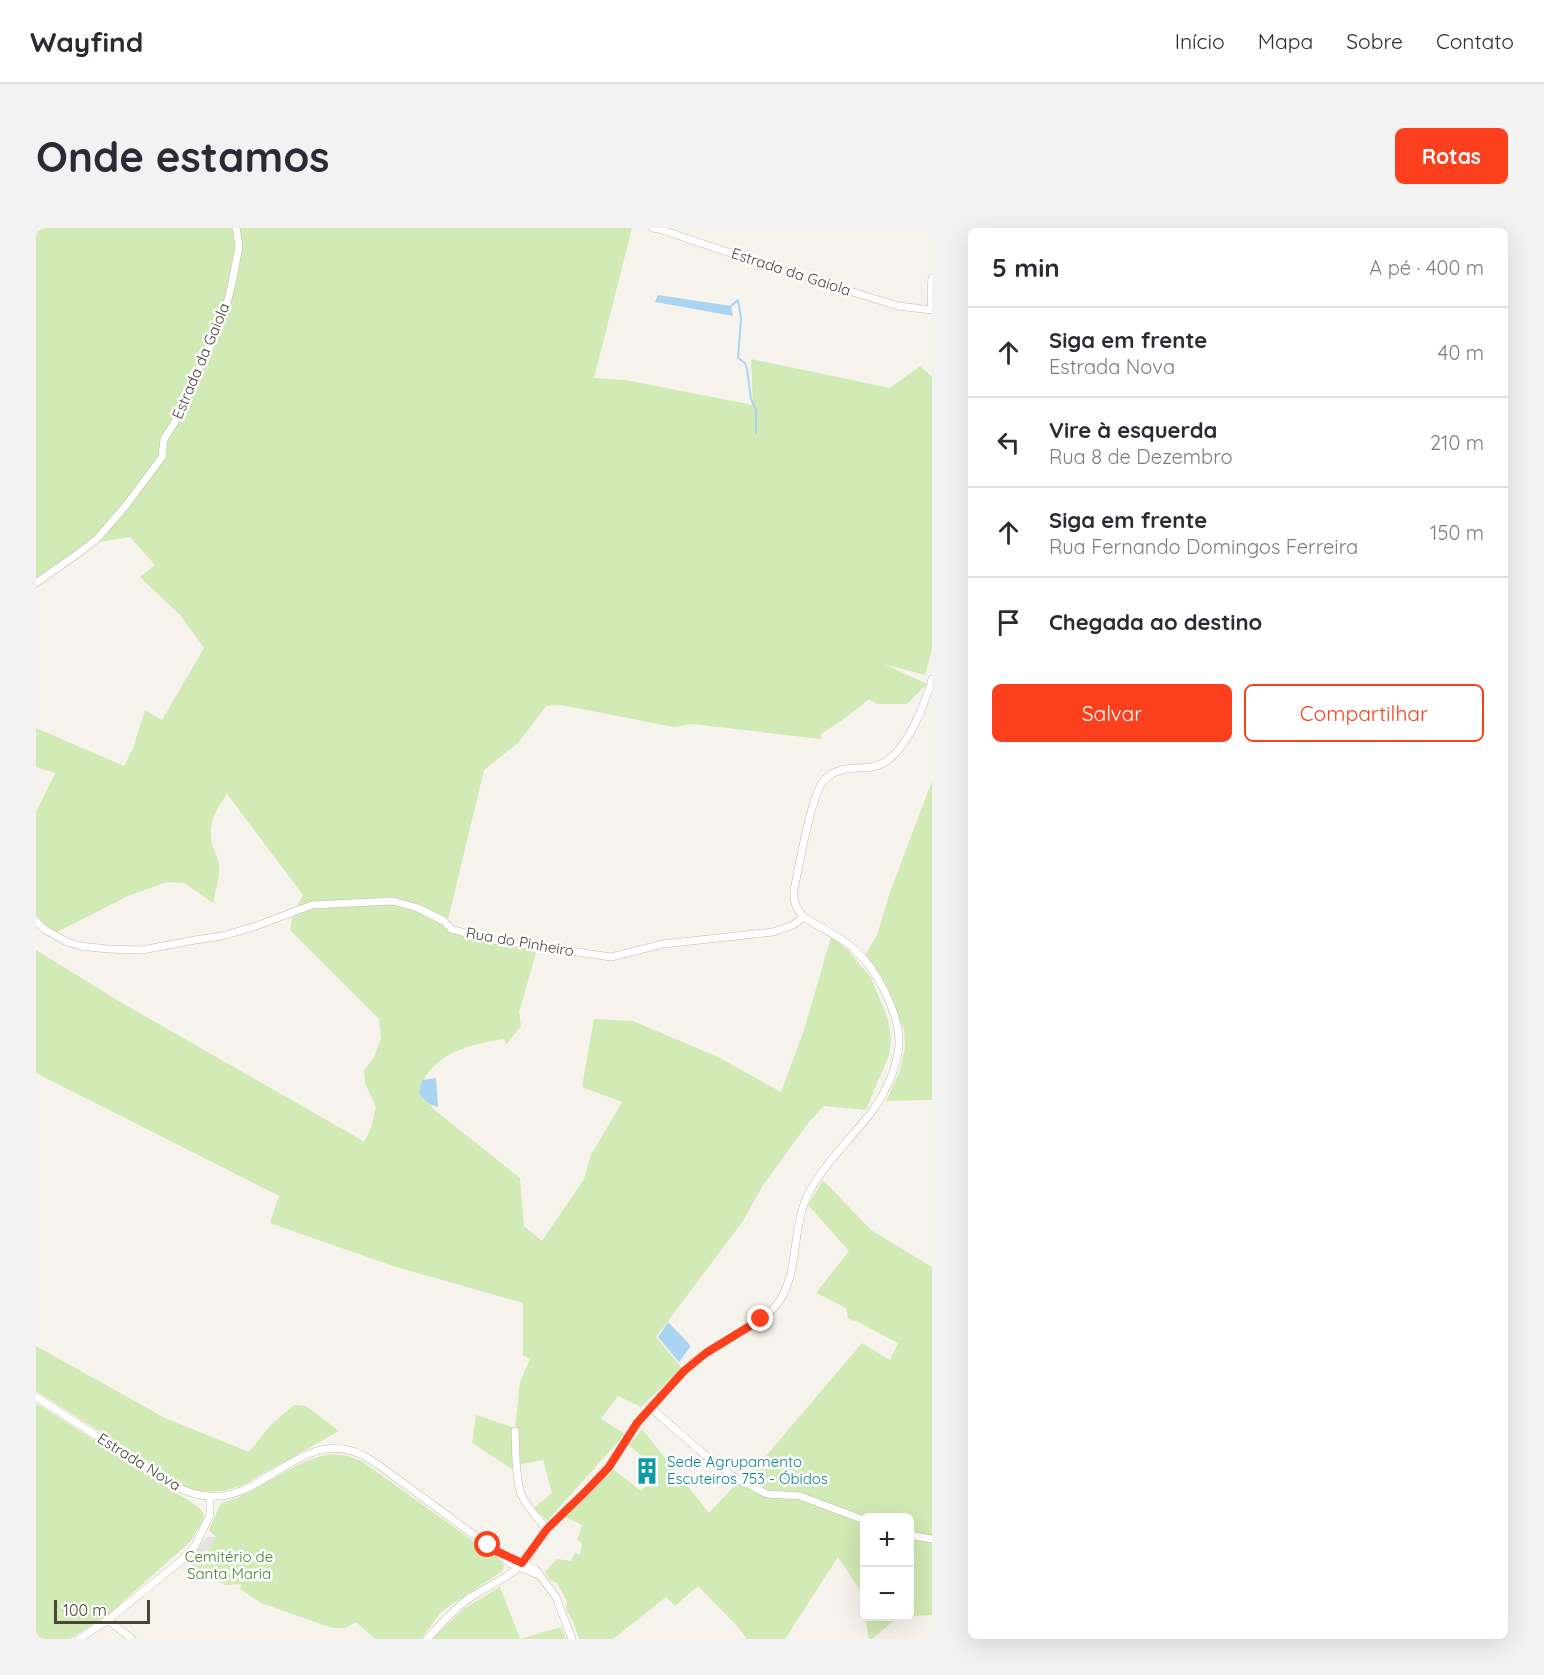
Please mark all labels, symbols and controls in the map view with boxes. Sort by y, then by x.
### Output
text: Wayfind [30,24,143,59]
text: Início [1175,28,1225,54]
text: Mapa [1258,28,1313,54]
text: Sobre [1346,28,1403,54]
text: Contato [1436,28,1514,54]
button: Rotas [1395,128,1508,184]
text: Onde estamos [36,130,330,183]
street label: Estrada da Gaiola [729,243,853,300]
text: 5 min [992,251,1060,284]
text: A pé · 400 m [1369,255,1484,280]
street label: Estrada da Gaiola [167,300,234,422]
text: Siga em frente [1049,326,1207,354]
icon: ahead [992,336,1025,369]
text: 40 m [1438,340,1484,365]
text: Estrada Nova [1049,354,1175,379]
text: Vire à esquerda [1049,416,1217,444]
icon: left [992,426,1025,459]
text: 210 m [1430,430,1484,455]
text: Rua 8 de Dezembro [1049,444,1233,469]
text: Siga em frente [1049,506,1207,534]
icon: ahead [992,516,1025,549]
text: 150 m [1430,520,1484,545]
text: Rua Fernando Domingos Ferreira [1049,534,1358,559]
icon: arrive [992,606,1025,639]
text: Chegada ao destino [1049,608,1262,636]
button: Salvar [992,684,1232,742]
button: Compartilhar [1244,684,1484,742]
street label: Rua do Pinheiro [465,923,576,960]
route end [747,1305,773,1331]
street label: Estrada Nova [94,1428,184,1495]
place label: Sede Agrupamento Escuteiros 753 - Óbidos [667,1452,828,1488]
building icon: Sede Agrupamento Escuteiros 753 - Óbidos [632,1456,662,1486]
map controls [860,1513,914,1621]
button: + [860,1513,914,1567]
route start [474,1531,500,1557]
park label: Cemitério de Santa Maria [185,1547,273,1583]
button: − [860,1567,914,1621]
scale bar [54,1597,150,1624]
text: 100 m [63,1600,107,1620]

